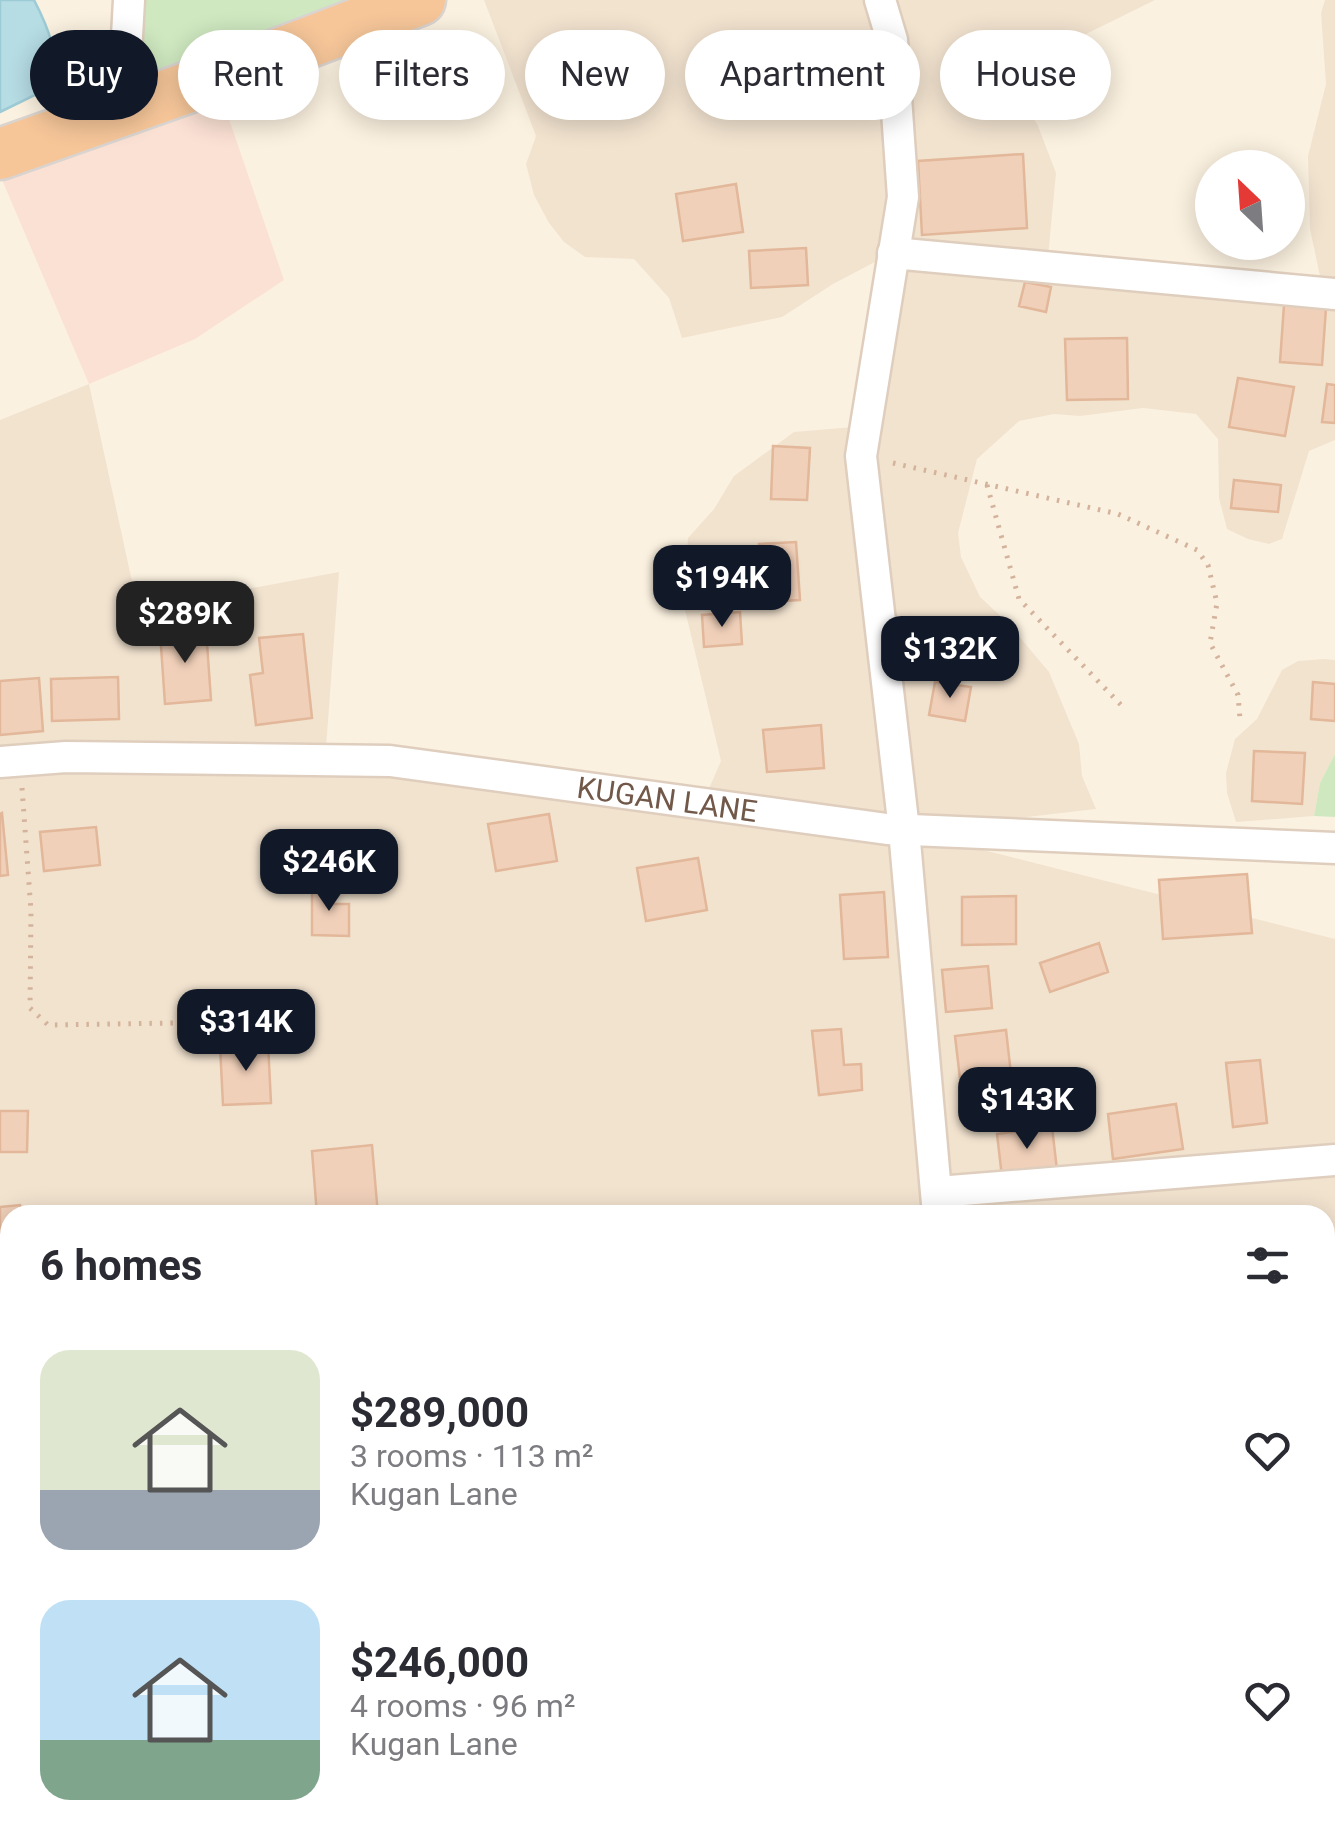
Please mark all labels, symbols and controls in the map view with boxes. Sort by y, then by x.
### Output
chip: Buy [30,30,158,120]
chip: Rent [178,30,319,120]
chip: Filters [339,30,505,120]
chip: New [525,30,665,120]
chip: Apartment [685,30,920,120]
chip: House [940,30,1111,120]
north arrow [1195,150,1305,260]
map controls [1195,150,1305,260]
pin: $194K [652,545,792,630]
text: $194K [675,558,769,596]
pin: $289K [115,581,255,666]
text: $289K [138,594,232,632]
pin: $132K [880,616,1020,701]
text: $132K [903,629,997,667]
street label: KUGAN LANE [575,769,760,829]
pin: $246K [259,829,399,914]
text: $246K [282,842,376,880]
pin: $314K [176,989,316,1074]
text: $314K [199,1002,293,1040]
pin: $143K [957,1067,1097,1152]
text: $143K [980,1080,1074,1118]
icon: filters [1240,1238,1295,1293]
text: 6 homes [40,1241,202,1290]
text: $289,000 [350,1388,529,1437]
icon: home [120,1390,240,1510]
icon: heart [1240,1423,1295,1478]
text: 3 rooms · 113 m² [350,1437,593,1475]
text: Kugan Lane [350,1475,518,1513]
text: $246,000 [350,1638,529,1687]
icon: home [120,1640,240,1760]
icon: heart [1240,1673,1295,1728]
text: 4 rooms · 96 m² [350,1687,575,1725]
text: Kugan Lane [350,1725,518,1763]

